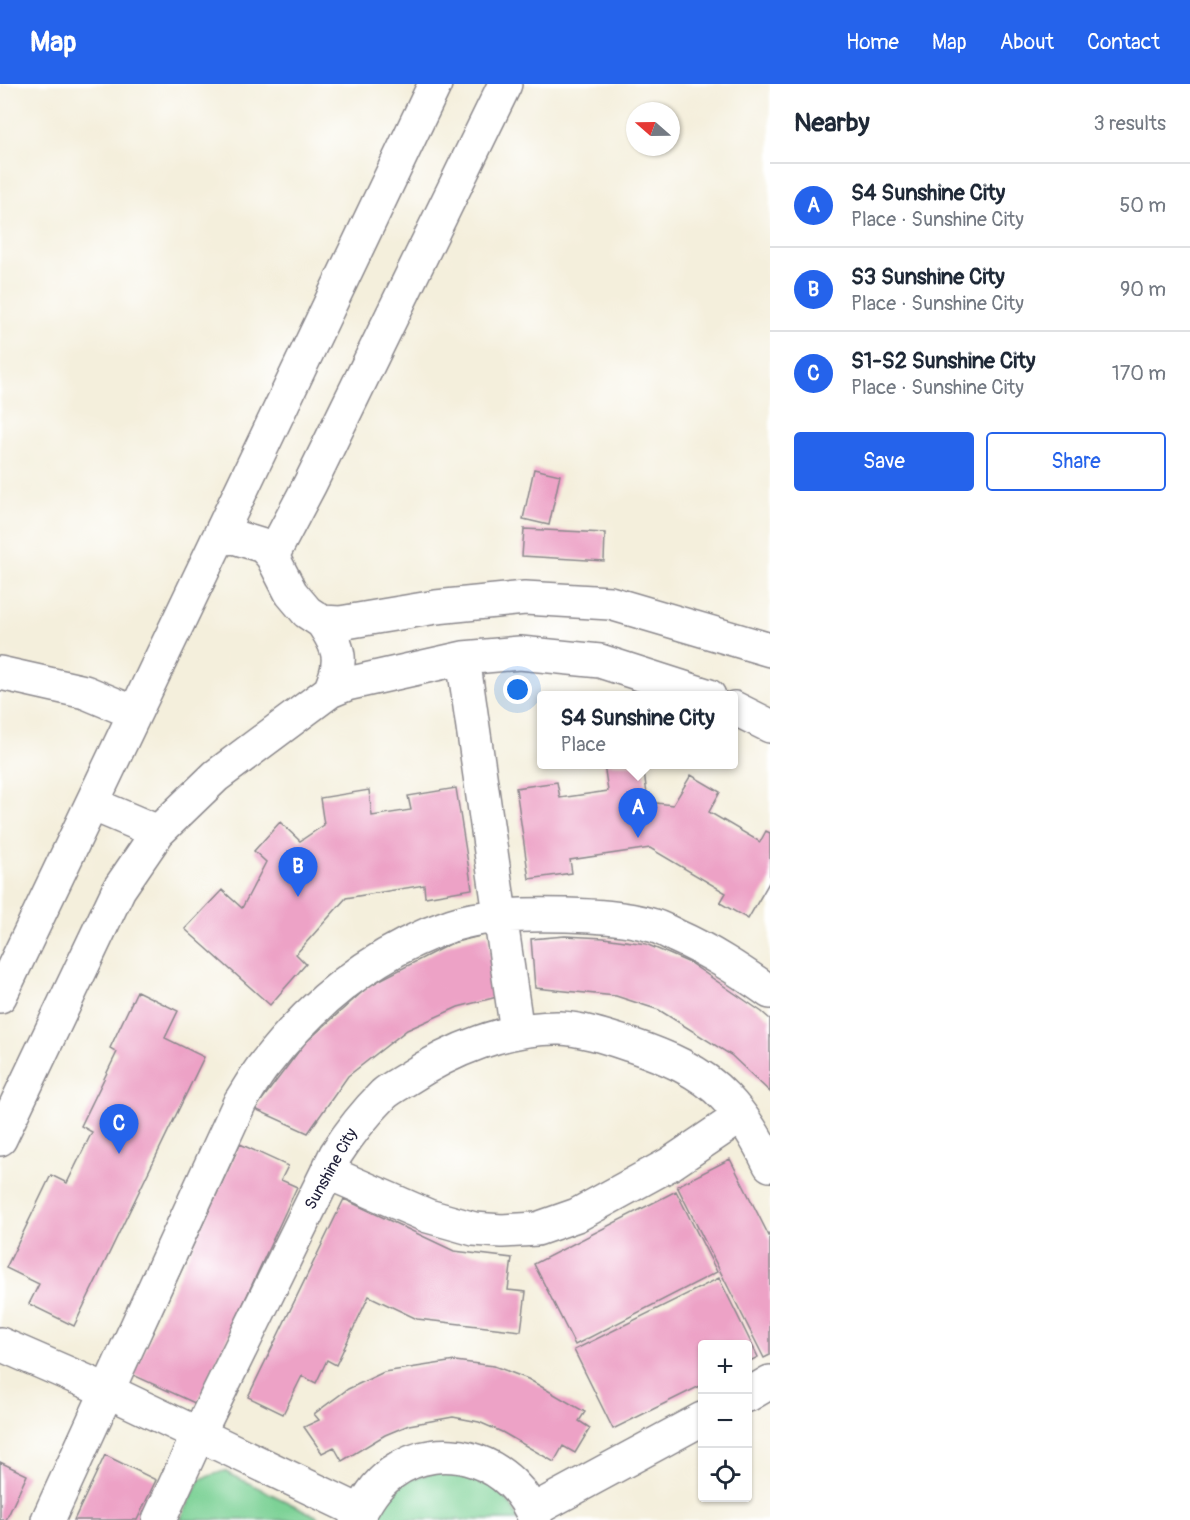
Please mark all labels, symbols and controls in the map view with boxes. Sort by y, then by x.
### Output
text: Map [30,25,76,60]
text: Home [846,29,899,56]
text: Map [932,29,967,56]
text: About [1000,29,1054,56]
text: Contact [1087,29,1160,56]
north arrow [626,102,680,156]
text: Nearby [794,107,870,139]
text: 3 results [1094,111,1166,136]
text: S4 Sunshine City [851,179,1005,207]
text: A [807,193,820,218]
text: 50 m [1119,193,1166,218]
text: Place · Sunshine City [851,207,1024,232]
text: S3 Sunshine City [851,263,1005,291]
text: B [808,277,819,302]
text: 90 m [1120,277,1166,302]
text: Place · Sunshine City [851,291,1024,316]
text: S1-S2 Sunshine City [851,347,1036,375]
text: C [807,361,820,386]
text: 170 m [1112,361,1166,386]
text: Place · Sunshine City [851,375,1024,400]
button: Save [794,432,974,491]
button: Share [986,432,1166,491]
your location [503,675,532,704]
popup [537,691,738,769]
text: S4 Sunshine City [560,704,715,732]
text: Place [560,732,606,757]
pin: A [618,788,658,838]
pin: B [278,848,318,897]
pin: C [100,1104,138,1154]
street label: Sunshine City [300,1125,362,1213]
map controls [698,1340,752,1502]
button: + [698,1340,752,1394]
button: − [698,1394,752,1448]
button: locate [698,1448,752,1502]

